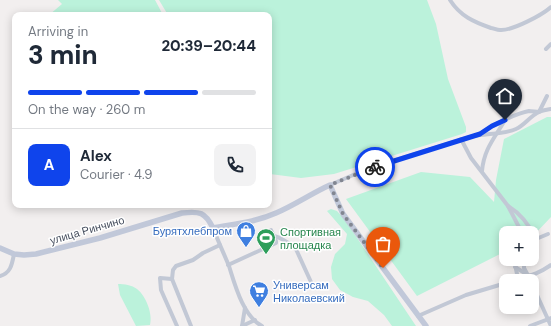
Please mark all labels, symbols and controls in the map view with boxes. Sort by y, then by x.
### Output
text: Arriving in [28,23,88,40]
text: 20:39–20:44 [161,36,256,56]
text: 3 min [28,38,98,72]
pin [488,79,522,120]
icon: home [494,85,516,107]
text: On the way · 260 m [28,101,145,118]
button: phone [214,144,256,186]
text: Alex [80,146,112,166]
courier [355,147,395,187]
text: A [44,155,54,175]
icon: bike [364,156,386,178]
text: Courier · 4.9 [80,166,152,183]
street label: улица Ринчино [48,213,126,247]
shop icon: Бурятхлебпром [235,220,257,248]
place label: Бурятхлебпром [153,224,232,238]
place label: Спортивная площадка [280,225,341,252]
map controls [499,226,539,314]
button: + [499,226,539,266]
sports icon: Спортивная площадка [255,227,277,255]
pin [366,227,400,268]
icon: bag [372,233,394,255]
button: − [499,274,539,314]
place label: Универсам Николаевский [273,278,345,305]
supermarket icon: Универсам Николаевский [248,280,270,308]

